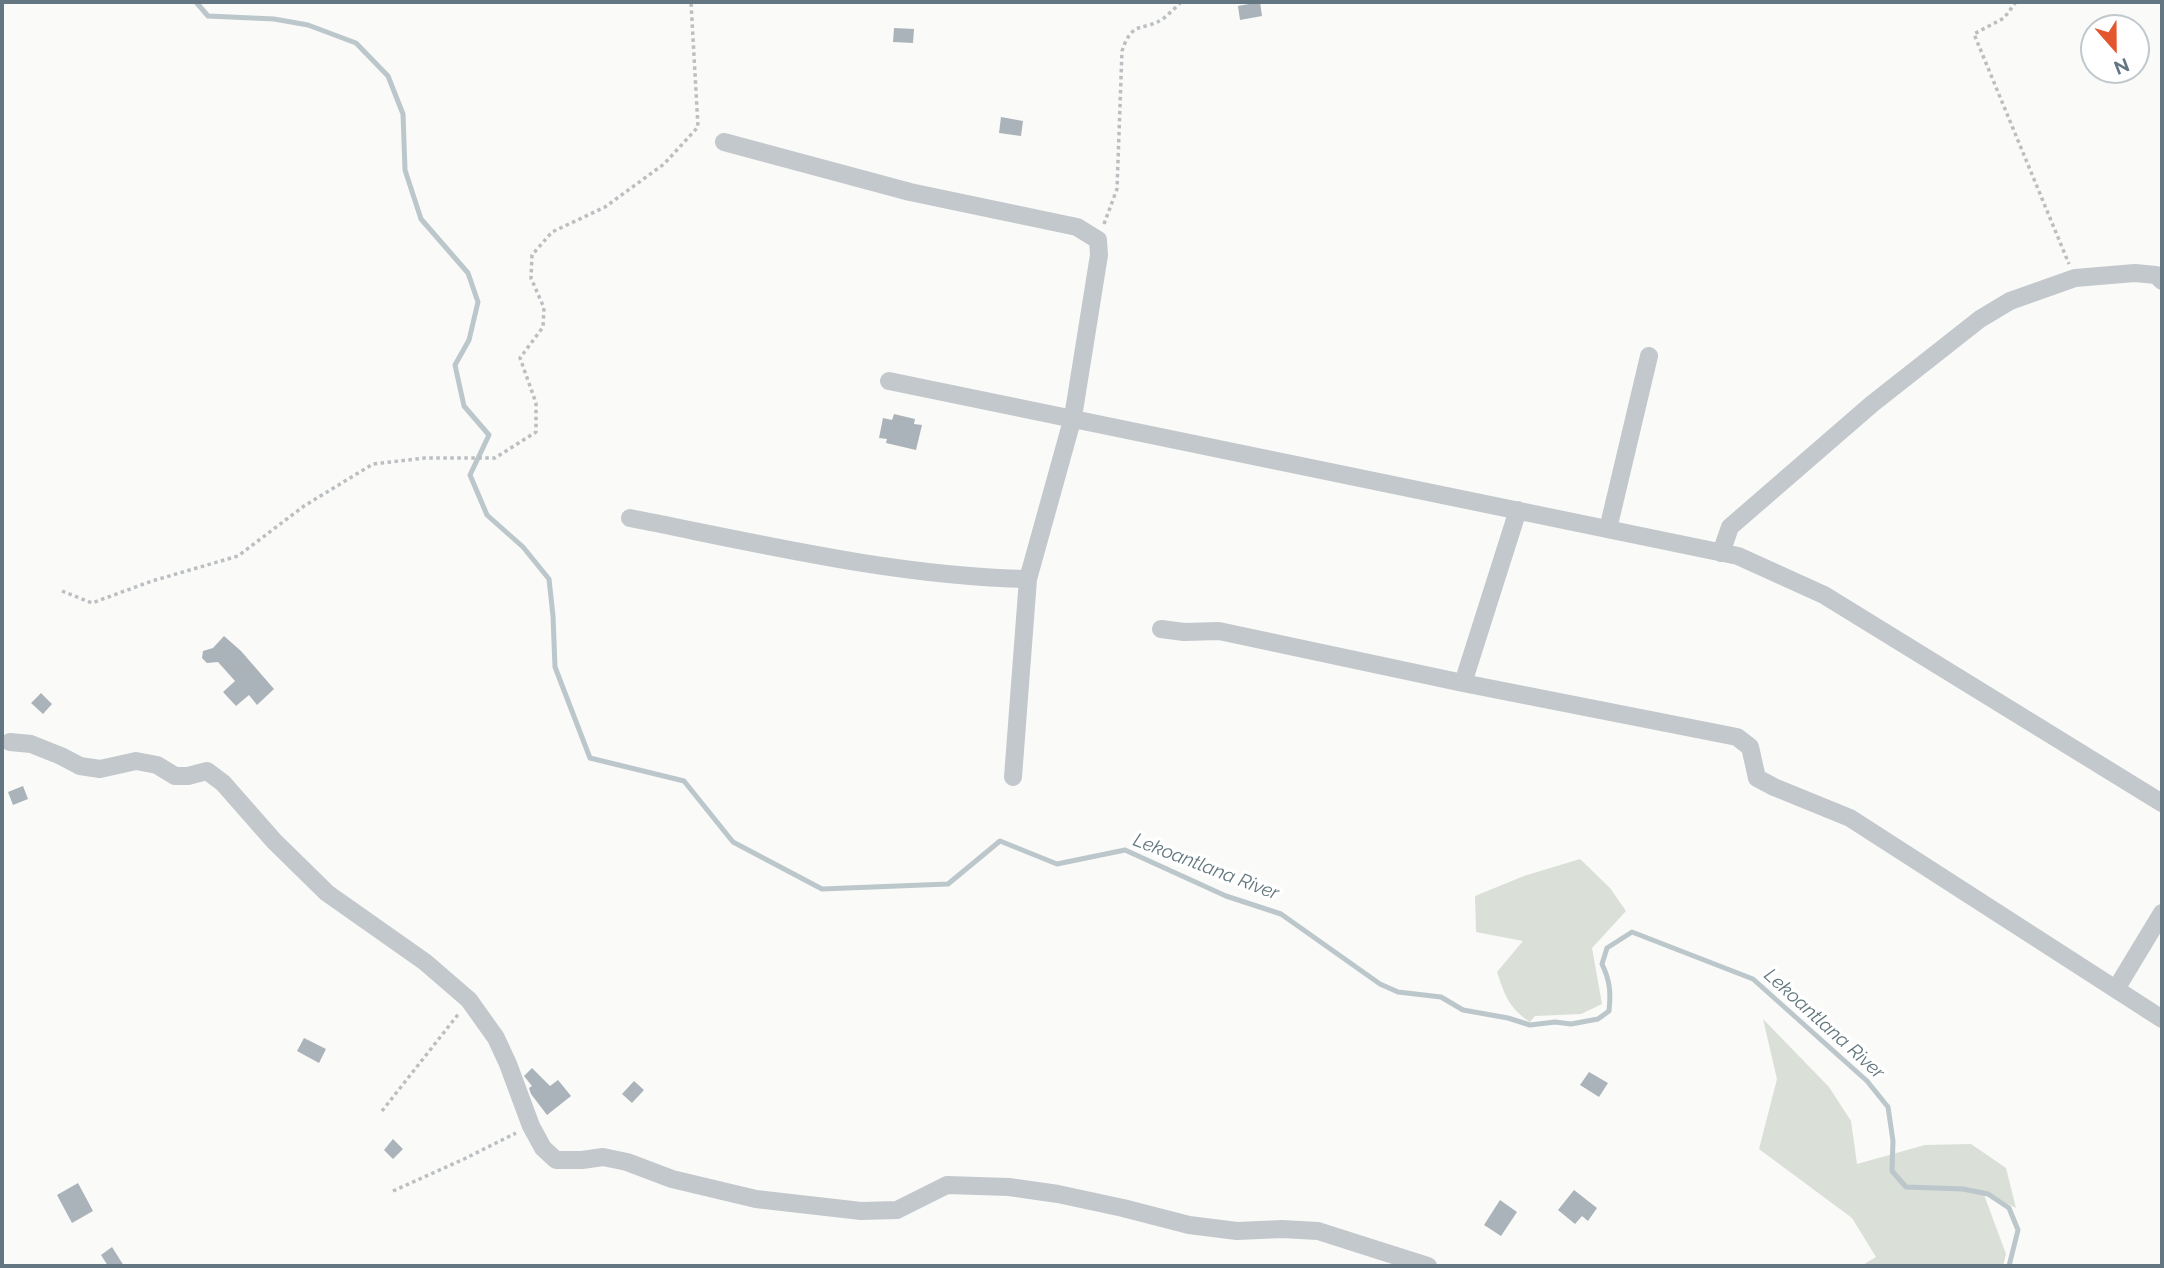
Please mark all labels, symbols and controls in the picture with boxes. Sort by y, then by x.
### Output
north arrow [2080,14,2150,84]
text: N [2111,54,2133,80]
water label: Lekoantlana River [1130,829,1282,905]
water label: Lekoantlana River [1759,964,1889,1084]

